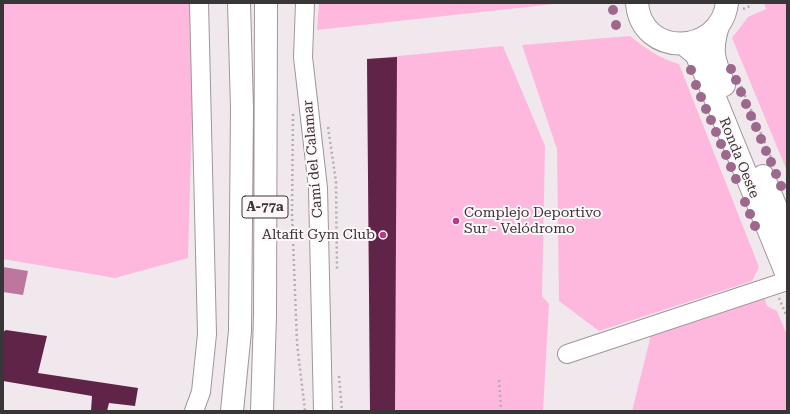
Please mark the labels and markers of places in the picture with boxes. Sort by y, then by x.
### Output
place label: Complejo Deportivo Sur - Velódromo [464,205,601,238]
marker: Complejo Deportivo Sur - Velódromo [451,216,461,226]
place label: Altafit Gym Club [262,227,375,243]
marker: Altafit Gym Club [378,230,388,240]

